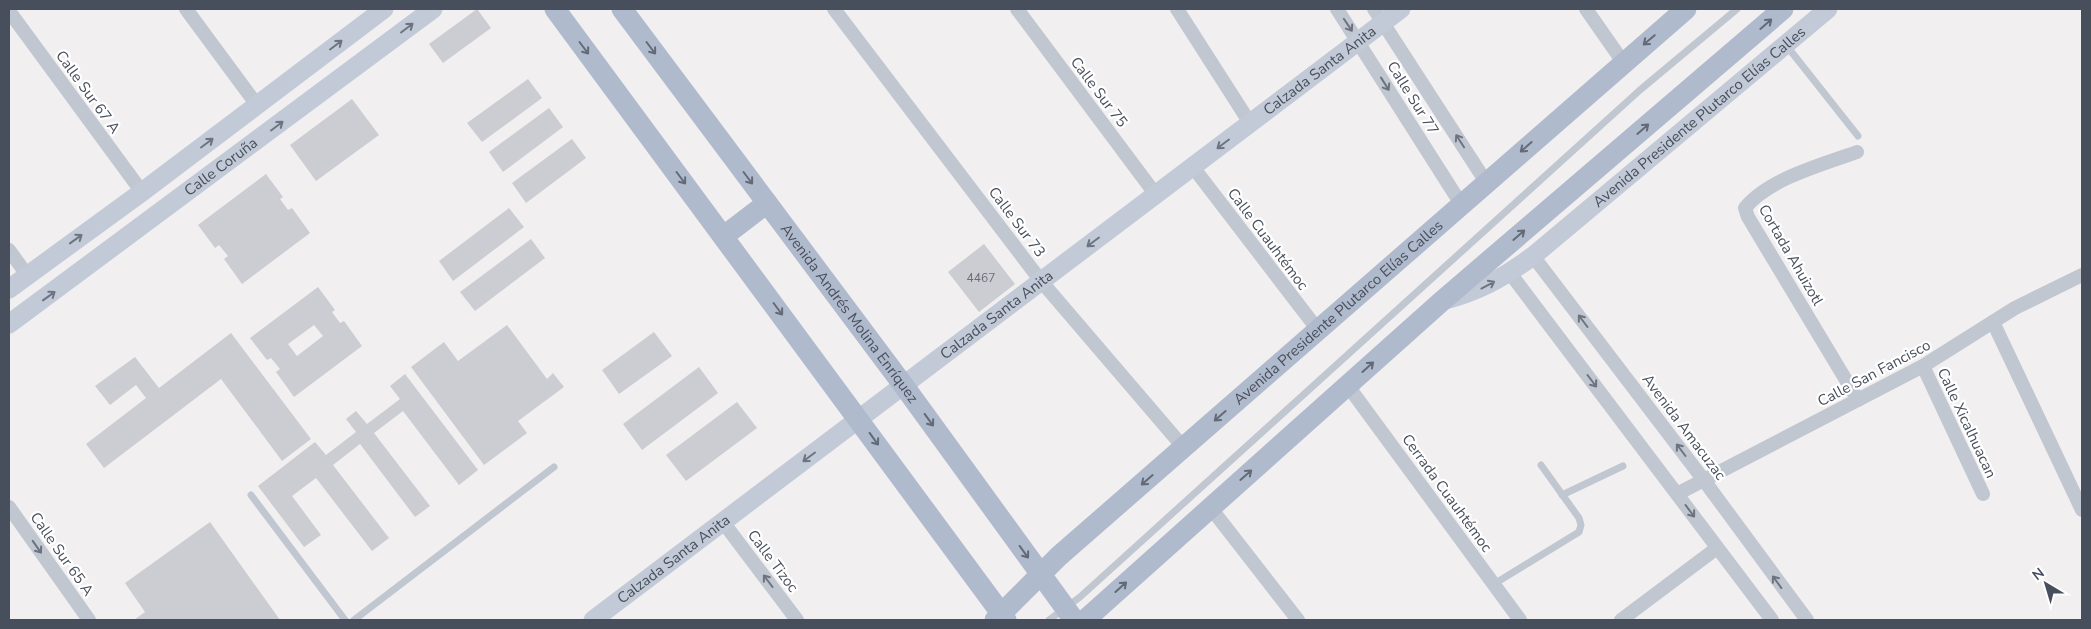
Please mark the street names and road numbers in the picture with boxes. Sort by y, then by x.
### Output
street label: Calzada Santa Anita [1259,21,1380,120]
street label: Avenida Presidente Plutarco Elías Calles [1589,22,1810,212]
street label: Calle Sur 67 A [51,46,125,138]
street label: Calle Sur 75 [1066,53,1132,131]
street label: Calle Sur 77 [1382,57,1444,139]
street label: Calle Coruña [180,133,262,200]
street label: Calle Sur 73 [984,183,1050,261]
street label: Calle Cuauhtémoc [1223,184,1313,294]
street label: Cortada Ahuizotl [1754,201,1828,310]
street label: Avenida Presidente Plutarco Elías Calles [1229,216,1447,409]
street label: Avenida Andrés Molina Enríquez [776,220,923,407]
street label: Calzada Santa Anita [936,266,1057,364]
street label: Calle San Fancisco [1814,335,1934,411]
street label: Calle Xicalhuacan [1933,365,2001,481]
street label: Avenida Amacuzac [1638,370,1730,484]
street label: Cerrada Cuauhtémoc [1397,430,1497,556]
street label: Calle Sur 65 A [26,508,98,600]
street label: Calzada Santa Anita [613,510,734,608]
street label: Calle Tizoc [743,526,803,596]

